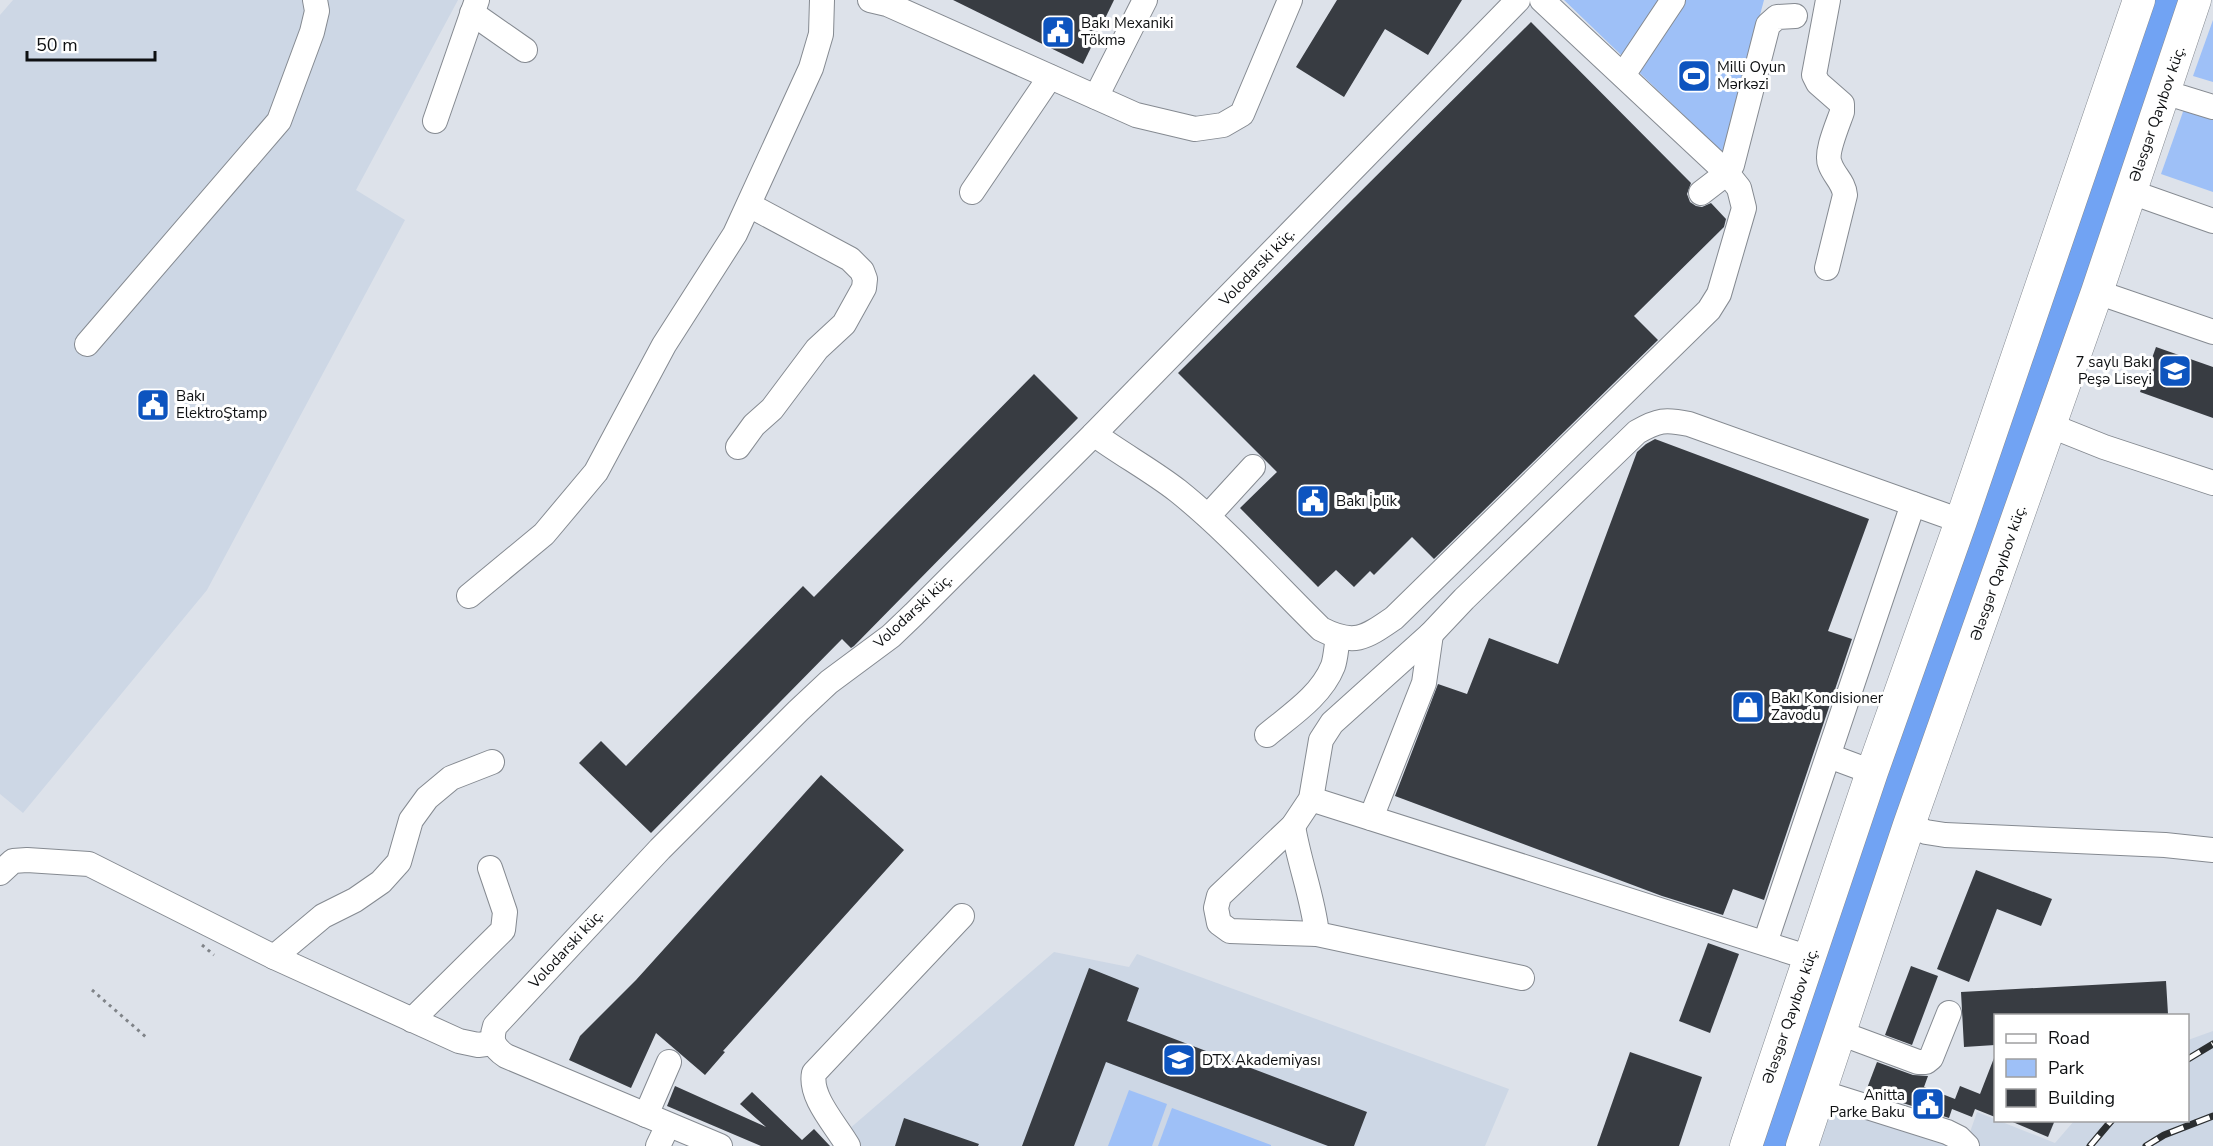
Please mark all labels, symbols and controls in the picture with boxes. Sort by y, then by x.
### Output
place label: Bakı Mexaniki Tökmə [1081,13,1173,50]
public building icon: Bakı Mexaniki Tökmə [1040,14,1076,50]
scale bar [27,24,154,62]
text: 50 m [36,33,78,57]
street label: Ələsgər Qayıbov küç. [2124,43,2190,185]
place label: Milli Oyun Mərkəzi [1717,57,1786,94]
sports icon: Milli Oyun Mərkəzi [1676,58,1712,94]
street label: Volodarski küç. [1214,224,1299,311]
place label: 7 saylı Bakı Peşə Liseyi [2075,352,2152,389]
school or university icon: 7 saylı Bakı Peşə Liseyi [2157,353,2193,389]
place label: Bakı ElektroŞtamp [176,386,268,423]
public building icon: Bakı ElektroŞtamp [135,387,171,423]
public building icon: Bakı İplik [1295,483,1331,519]
place label: Bakı İplik [1336,491,1397,511]
street label: Ələsgər Qayıbov küç. [1965,502,2031,644]
street label: Volodarski küç. [869,569,957,653]
place label: Bakı Kondisioner Zavodu [1771,688,1884,725]
shop icon: Bakı Kondisioner Zavodu [1730,689,1766,725]
street label: Volodarski küç. [524,905,608,993]
street label: Ələsgər Qayıbov küç. [1757,945,1823,1087]
legend [1994,1014,2189,1122]
text: Road [2048,1026,2090,1050]
school or university icon: DTX Akademiyası [1161,1042,1197,1078]
place label: DTX Akademiyası [1202,1050,1321,1070]
text: Park [2048,1056,2085,1080]
place label: Anitta Parke Baku [1829,1085,1905,1122]
public building icon: Anitta Parke Baku [1910,1086,1946,1122]
text: Building [2048,1086,2115,1110]

